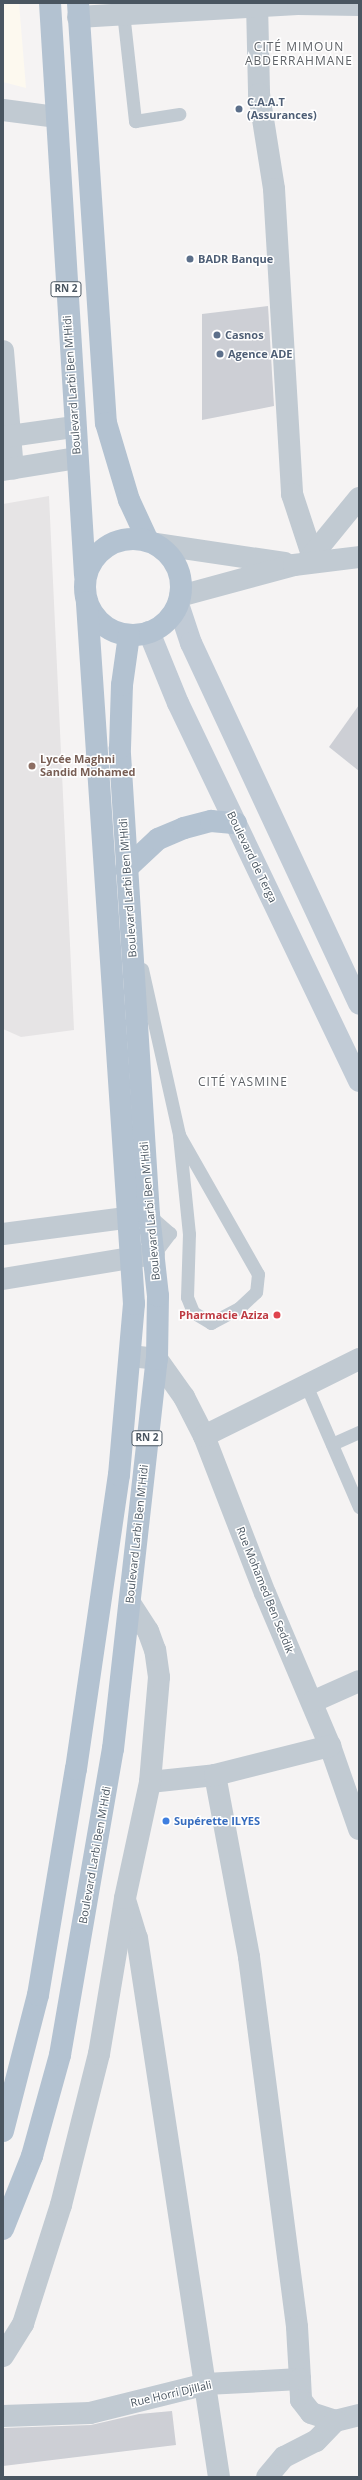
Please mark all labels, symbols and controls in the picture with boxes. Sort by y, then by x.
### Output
district label: CITÉ MIMOUN ABDERRAHMANE [245,40,353,68]
place label: C.A.A.T (Assurances) [247,96,317,122]
marker: C.A.A.T (Assurances) [234,104,244,114]
place label: BADR Banque [198,252,273,266]
marker: BADR Banque [185,254,195,264]
road number: RN 2 [50,281,82,297]
street label: Boulevard Larbi Ben M'Hidi [61,315,83,455]
place label: Casnos [225,328,264,342]
marker: Casnos [212,330,222,340]
place label: Agence ADE [228,347,292,361]
marker: Agence ADE [215,349,225,359]
place label: Lycée Maghni Sandid Mohamed [40,753,135,779]
marker: Lycée Maghni Sandid Mohamed [27,761,37,771]
street label: Boulevard de Terga [224,809,280,905]
street label: Boulevard Larbi Ben M'Hidi [117,818,139,958]
district label: CITÉ YASMINE [198,1075,288,1089]
street label: Boulevard Larbi Ben M'Hidi [137,1141,163,1281]
place label: Pharmacie Aziza [179,1308,269,1322]
marker: Pharmacie Aziza [272,1310,282,1320]
road number: RN 2 [131,1430,163,1446]
street label: Boulevard Larbi Ben M'Hidi [123,1464,151,1604]
street label: Rue Mohamed Ben Seddik [234,1525,296,1655]
street label: Boulevard Larbi Ben M'Hidi [76,1785,114,1925]
place label: Supérette ILYES [174,1814,260,1828]
marker: Supérette ILYES [161,1816,171,1826]
street label: Rue Horri Djillali [129,2378,213,2410]

